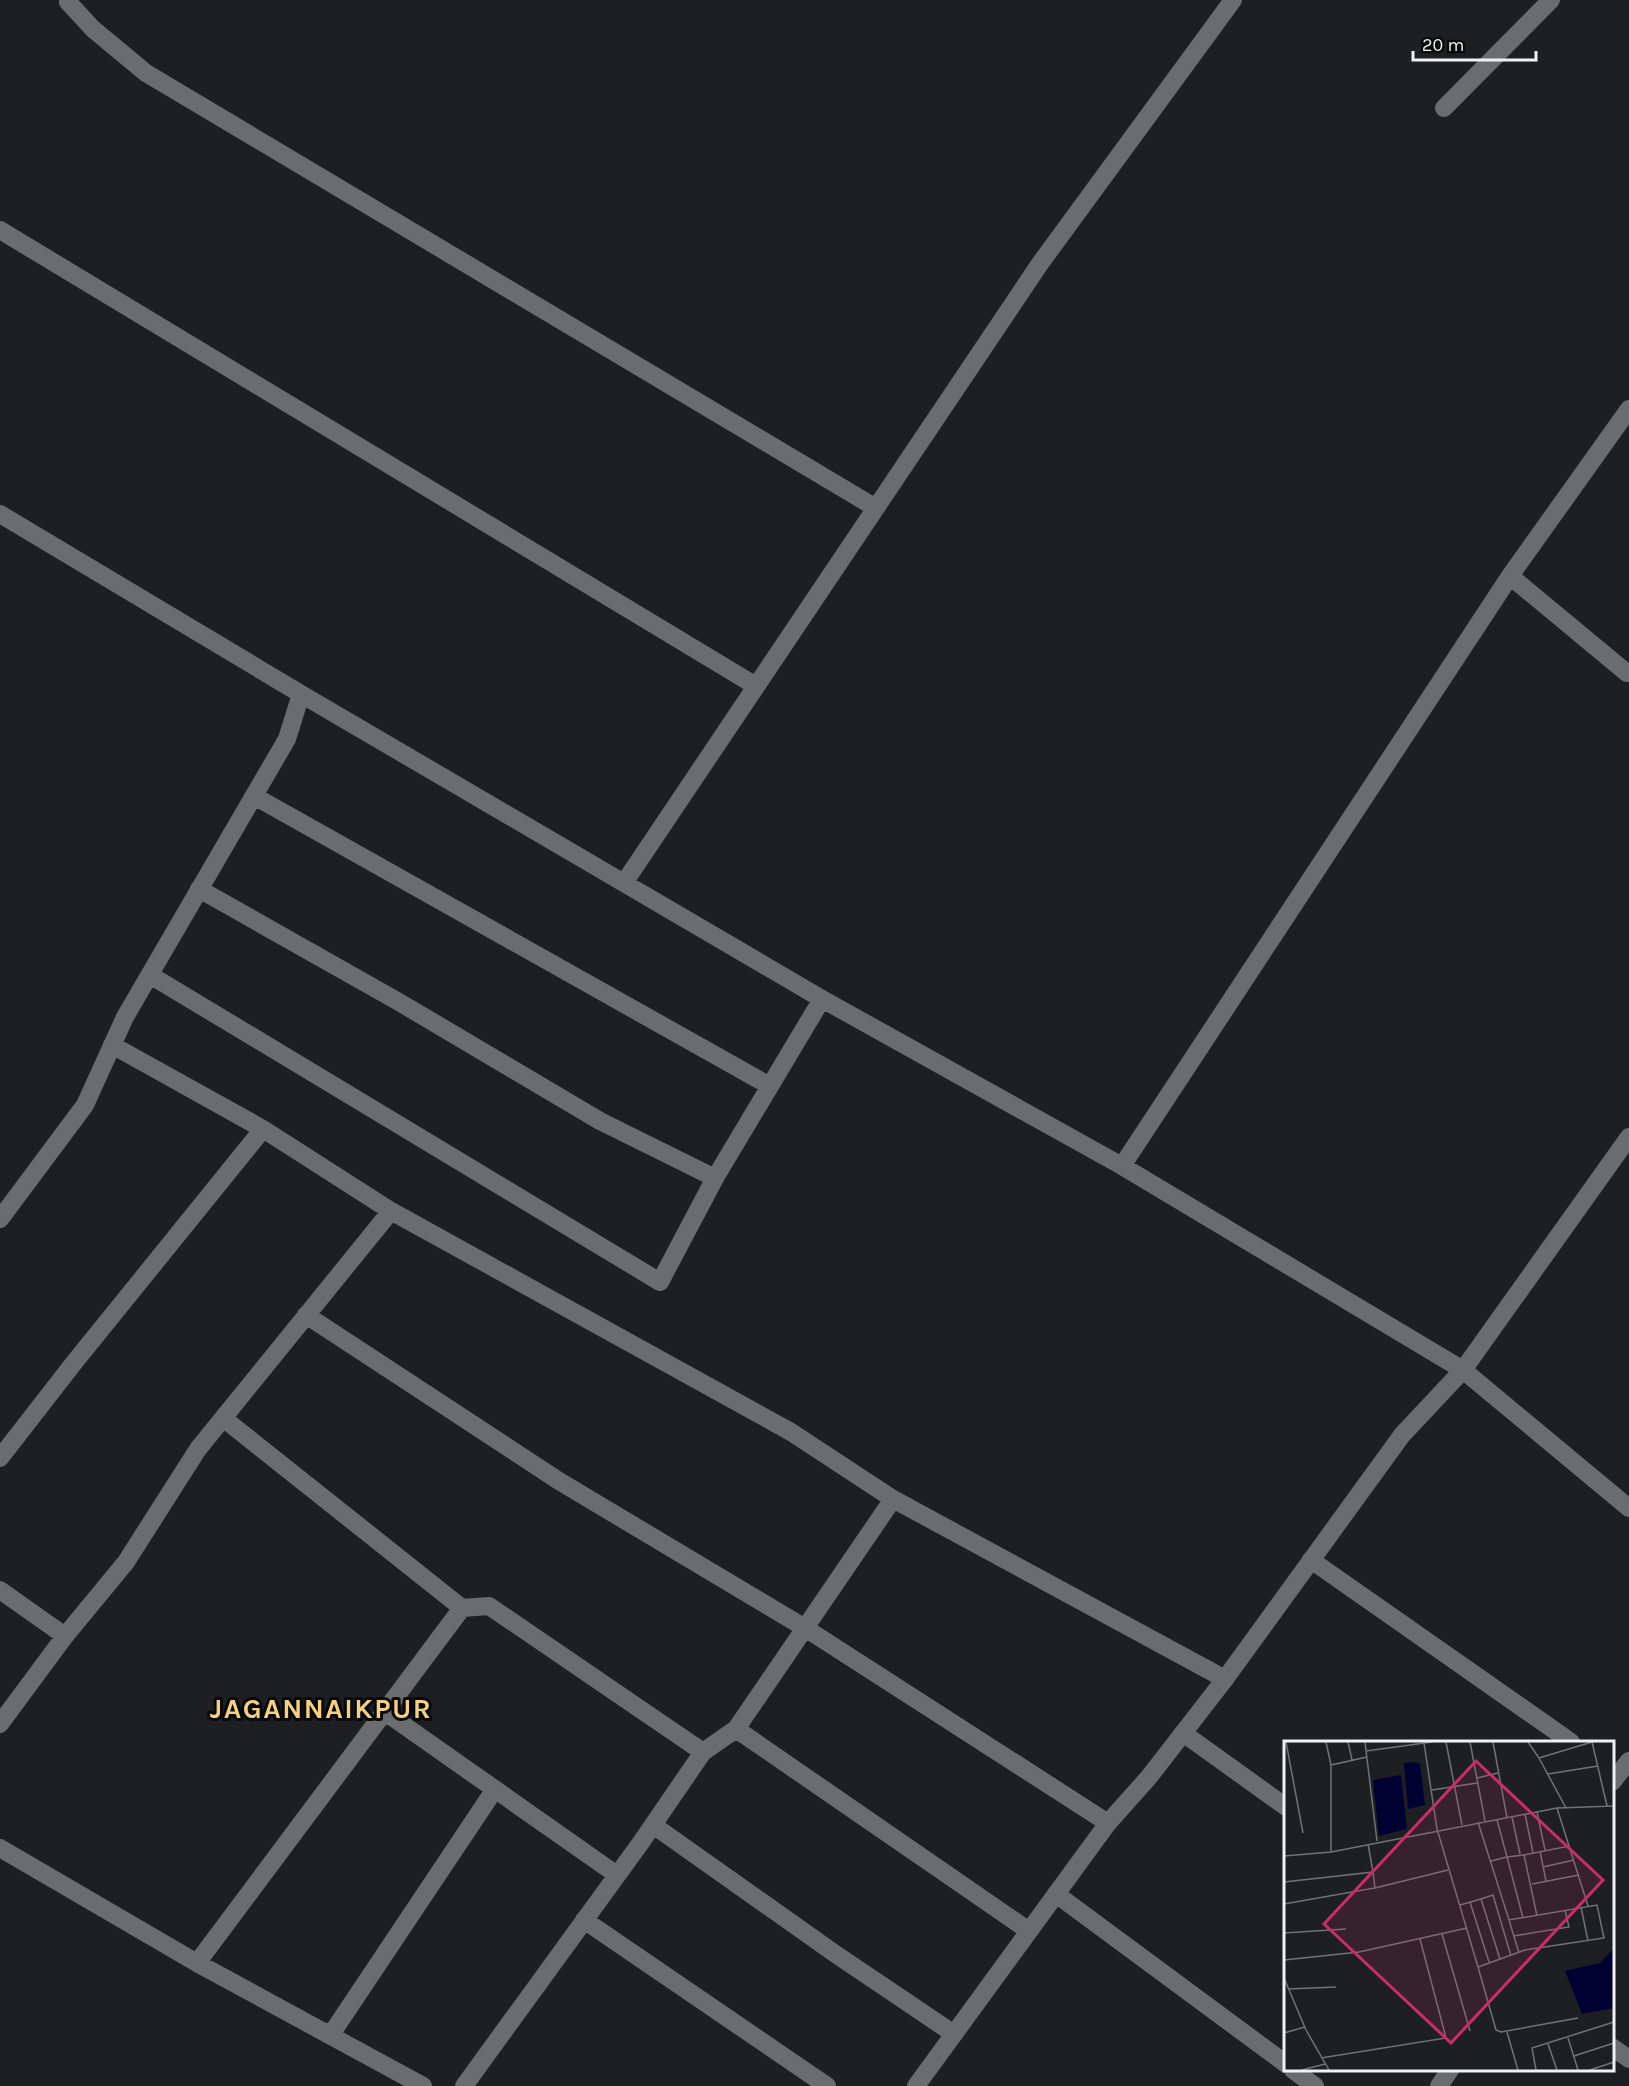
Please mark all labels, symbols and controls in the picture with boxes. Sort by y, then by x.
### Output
scale bar [1413,24,1536,62]
text: 20 m [1422,34,1464,56]
district label: JAGANNAIKPUR [210,1692,432,1725]
inset map [1284,1741,1614,2071]

